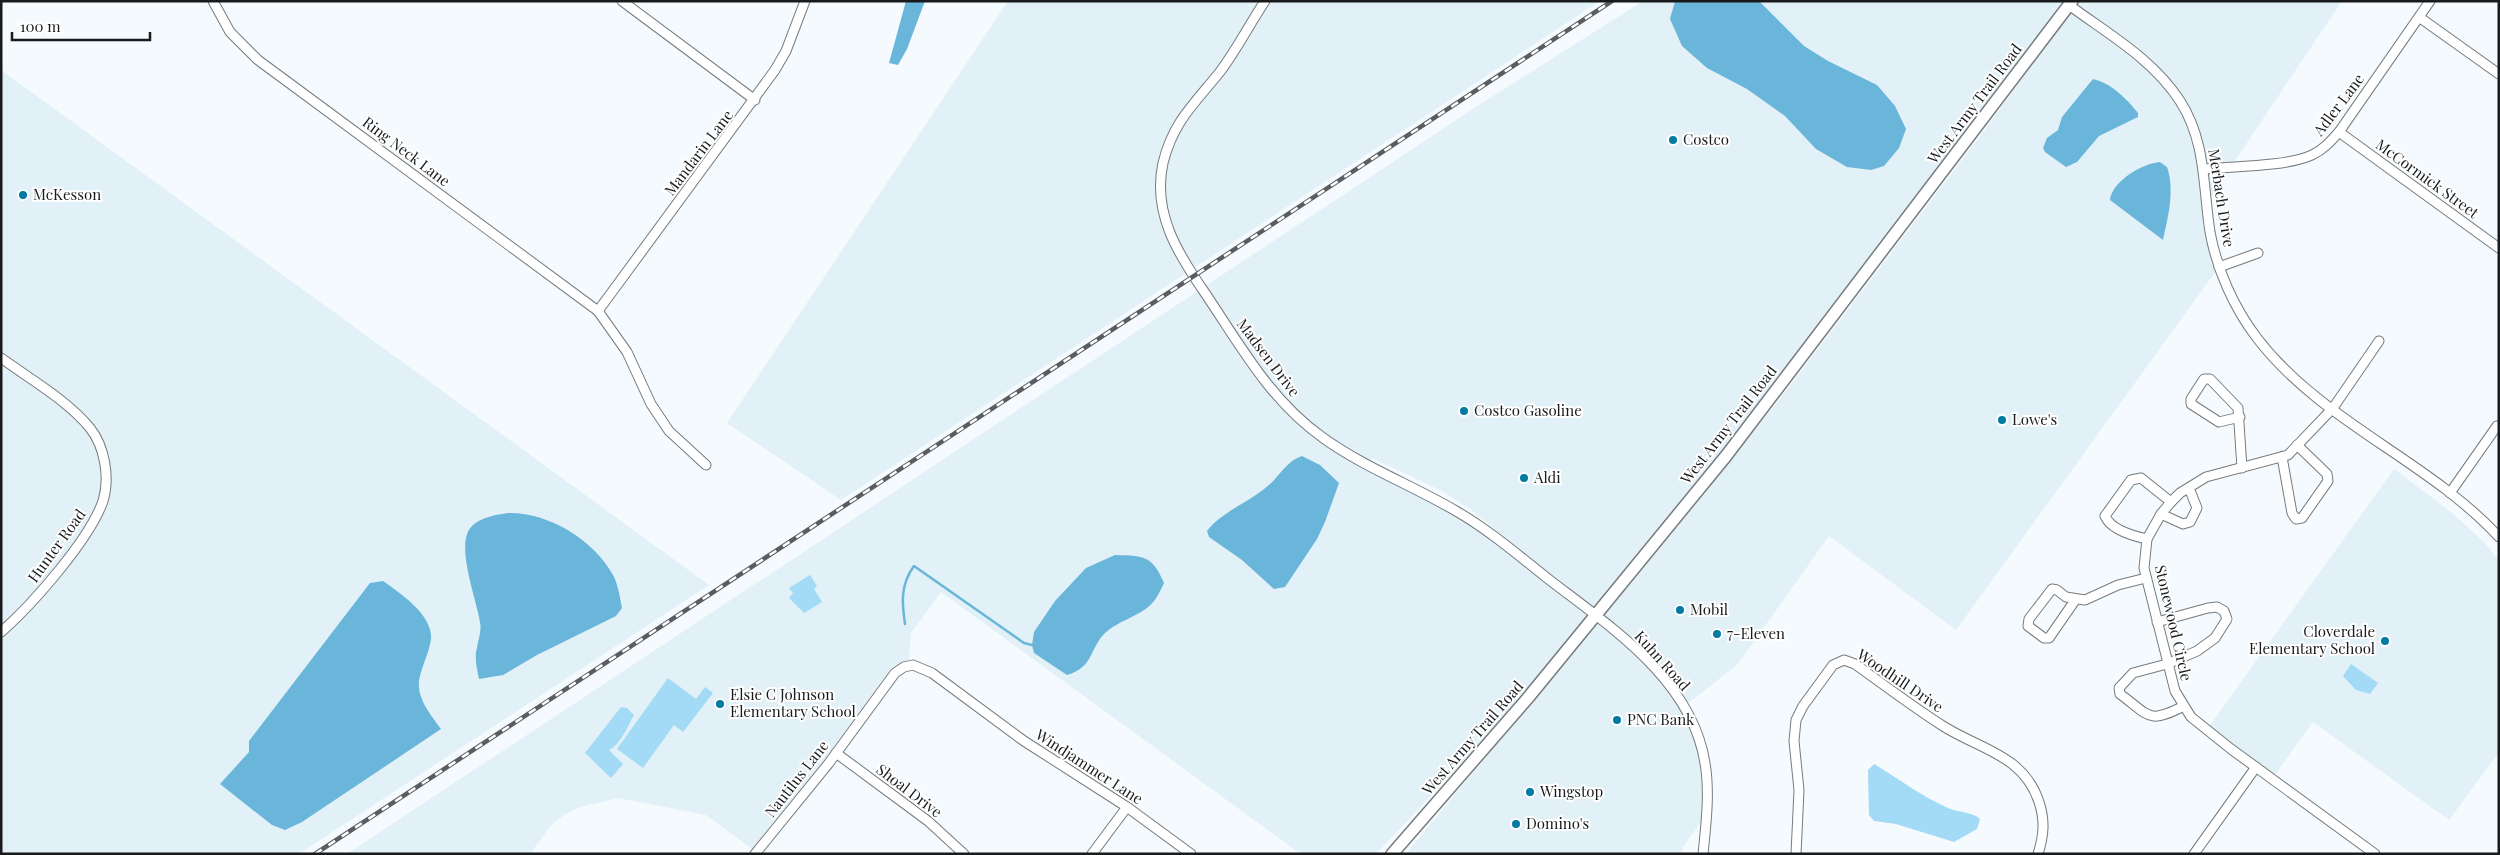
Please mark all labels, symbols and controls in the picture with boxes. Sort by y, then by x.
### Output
scale bar [12,10,150,42]
text: 100 m [20,16,61,36]
street label: West Army Trail Road [1922,39,2026,168]
street label: Adler Lane [2308,69,2368,140]
street label: Mandarin Lane [659,106,737,199]
street label: Ring Neck Lane [359,112,454,191]
place label: Costco [1683,129,1729,149]
marker: Costco [1667,134,1679,146]
street label: McCormick Street [2372,134,2484,223]
street label: Merbach Drive [2204,147,2240,248]
place label: McKesson [33,184,101,204]
marker: McKesson [17,189,29,201]
street label: Madsen Drive [1233,314,1305,401]
street label: West Army Trail Road [1675,361,1781,488]
place label: Costco Gasoline [1474,400,1582,420]
marker: Costco Gasoline [1458,405,1470,417]
place label: Lowe's [2012,409,2057,429]
marker: Lowe's [1996,414,2008,426]
place label: Aldi [1533,467,1561,487]
marker: Aldi [1518,472,1530,484]
street label: Hunter Road [23,505,90,586]
street label: Stonewood Circle [2151,563,2197,683]
place label: Mobil [1690,599,1728,619]
marker: Mobil [1674,604,1686,616]
place label: Cloverdale Elementary School [2249,621,2375,658]
place label: 7-Eleven [1727,623,1785,643]
street label: Kuhn Road [1630,626,1695,695]
marker: 7-Eleven [1711,628,1723,640]
marker: Cloverdale Elementary School [2379,635,2391,647]
street label: Woodhill Drive [1853,643,1948,716]
street label: West Army Trail Road [1416,676,1528,799]
place label: Elsie C Johnson Elementary School [730,684,856,721]
marker: Elsie C Johnson Elementary School [714,698,726,710]
place label: PNC Bank [1627,709,1695,729]
marker: PNC Bank [1611,714,1623,726]
street label: Windjammer Lane [1031,723,1147,808]
street label: Nautilus Lane [760,736,833,821]
street label: Shoal Drive [873,759,947,821]
place label: Wingstop [1539,781,1603,801]
marker: Wingstop [1524,786,1536,798]
place label: Domino's [1526,813,1589,833]
marker: Domino's [1510,818,1522,830]

